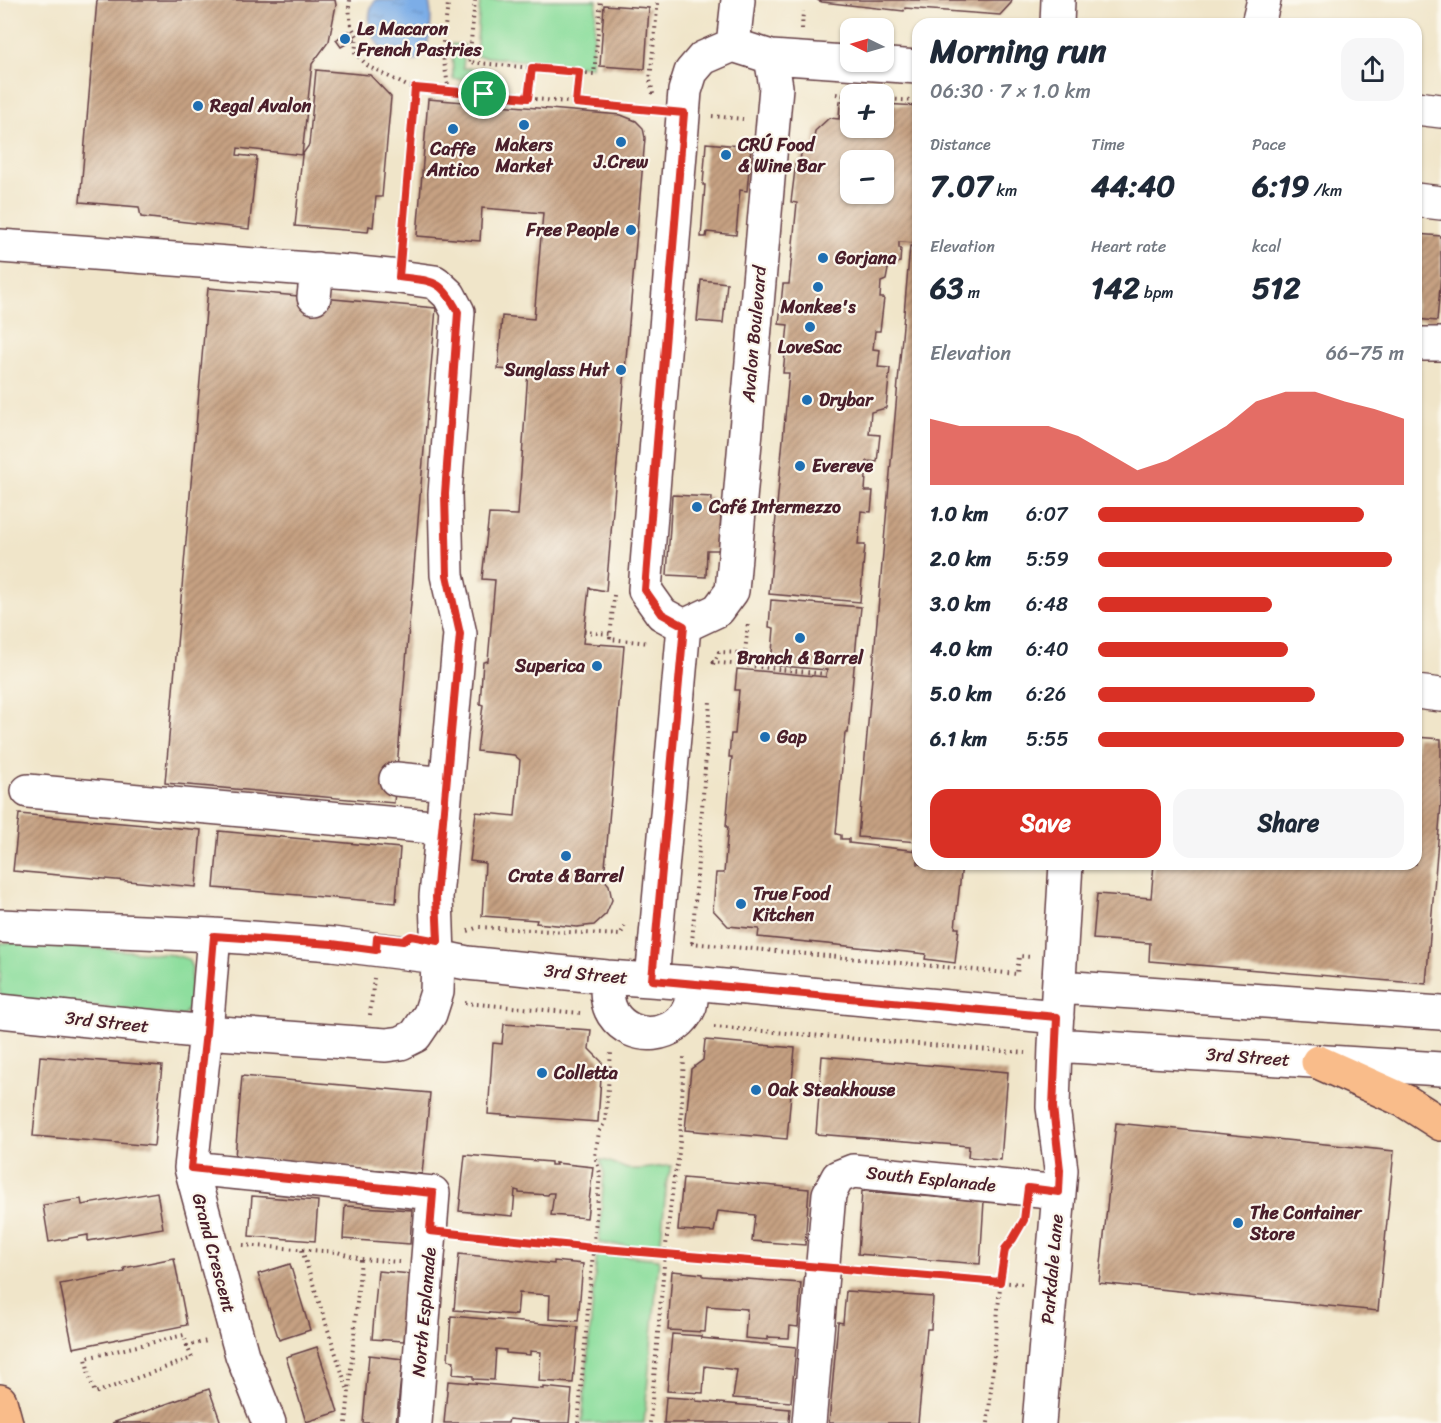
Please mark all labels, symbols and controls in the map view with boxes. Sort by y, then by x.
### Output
place label: Le Macaron French Pastries [356,13,482,66]
north arrow [840,18,894,72]
map controls [840,18,894,204]
text: Morning run [930,22,1106,80]
marker: Le Macaron French Pastries [338,32,352,46]
button: share [1341,38,1404,101]
pin [458,68,509,119]
text: 06:30 · 7 × 1.0 km [930,74,1091,109]
icon: arrive [467,77,500,110]
button: + [840,84,894,138]
place label: Regal Avalon [209,90,312,122]
marker: Regal Avalon [191,99,205,113]
marker: Makers Market [517,118,531,132]
marker: Caffe Antico [446,122,460,136]
place label: Makers Market [494,129,554,182]
place label: CRÚ Food & Wine Bar [737,129,826,182]
text: Distance [930,130,991,159]
text: Time [1091,130,1125,159]
text: Pace [1252,130,1286,159]
place label: Caffe Antico [426,133,480,186]
marker: J.Crew [614,135,628,149]
place label: J.Crew [593,146,649,178]
marker: CRÚ Food & Wine Bar [719,148,733,162]
button: − [840,150,894,204]
text: 7.07 [930,159,992,213]
text: 44:40 [1091,159,1175,213]
text: 6:19 [1252,159,1309,213]
text: km [992,176,1017,205]
text: /km [1309,176,1342,205]
place label: Free People [525,214,620,246]
marker: Free People [624,223,638,237]
text: Elevation [930,232,995,261]
text: Heart rate [1091,232,1166,261]
text: kcal [1252,232,1281,261]
place label: Gorjana [834,242,897,274]
marker: Gorjana [816,251,830,265]
text: 63 [930,261,964,315]
text: 142 [1091,261,1140,315]
text: 512 [1252,261,1301,315]
street label: Avalon Boulevard [732,263,776,404]
text: m [964,278,980,307]
text: bpm [1140,278,1174,307]
marker: Monkee's [811,280,825,294]
place label: Monkee's [779,291,856,323]
marker: LoveSac [803,320,817,334]
place label: LoveSac [778,331,842,363]
text: Elevation [930,336,1011,371]
text: 66–75 m [1326,336,1404,371]
place label: Sunglass Hut [503,354,611,386]
marker: Sunglass Hut [614,363,628,377]
place label: Drybar [819,384,874,416]
marker: Drybar [800,393,814,407]
place label: Evereve [812,450,874,482]
marker: Evereve [793,459,807,473]
place label: Café Intermezzo [708,491,841,523]
text: 1.0 km [930,497,988,532]
text: 6:07 [1026,497,1067,532]
marker: Café Intermezzo [690,500,704,514]
text: 2.0 km [930,542,991,577]
text: 5:59 [1026,542,1069,577]
text: 3.0 km [930,587,991,622]
text: 6:48 [1026,587,1068,622]
marker: Branch & Barrel [793,631,807,645]
text: 4.0 km [930,632,992,667]
text: 6:40 [1026,632,1069,667]
place label: Branch & Barrel [737,642,864,674]
place label: Superica [514,650,585,682]
marker: Superica [590,659,604,673]
text: 5.0 km [930,677,992,712]
text: 6:26 [1026,677,1066,712]
place label: Gap [776,721,807,753]
text: 6.1 km [930,722,987,757]
text: 5:55 [1026,722,1069,757]
marker: Gap [758,730,772,744]
button: Save [930,789,1161,858]
button: Share [1173,789,1404,858]
marker: Crate & Barrel [559,849,573,863]
place label: Crate & Barrel [507,860,624,892]
place label: True Food Kitchen [752,878,831,931]
marker: True Food Kitchen [734,897,748,911]
street label: 3rd Street [543,954,629,994]
street label: 3rd Street [64,1002,150,1042]
street label: 3rd Street [1205,1038,1291,1076]
place label: Colletta [553,1057,619,1089]
marker: Colletta [535,1066,549,1080]
place label: Oak Steakhouse [768,1074,895,1106]
marker: Oak Steakhouse [749,1083,763,1097]
street label: South Esplanade [865,1156,998,1202]
street label: Grand Crescent [183,1190,245,1317]
place label: The Container Store [1249,1197,1363,1250]
street label: Parkdale Lane [1031,1213,1073,1325]
marker: The Container Store [1231,1216,1245,1230]
street label: North Esplanade [402,1246,446,1378]

